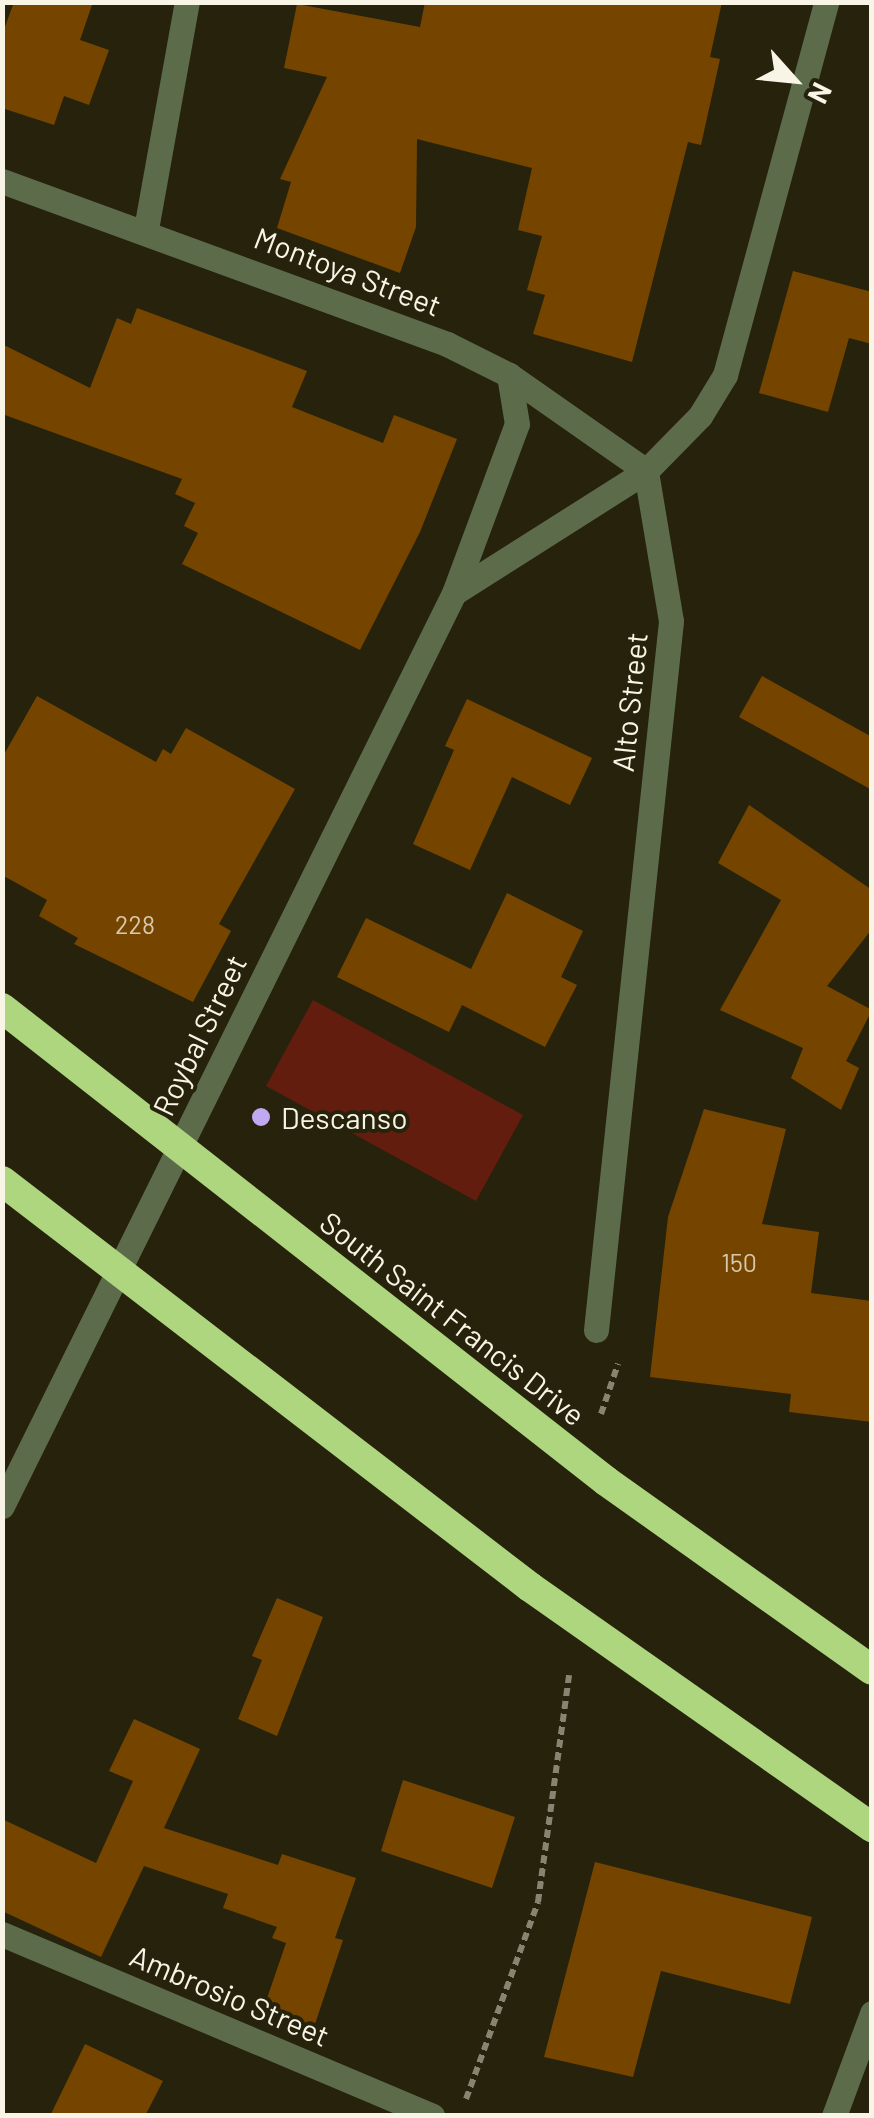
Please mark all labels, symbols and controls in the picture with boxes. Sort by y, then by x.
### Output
north arrow [744,30,844,130]
text: N [801,78,840,110]
street label: Montoya Street [250,219,446,323]
street label: Alto Street [604,631,654,773]
house number: 228 [115,909,155,939]
street label: Roybal Street [145,949,253,1121]
place label: Descanso [281,1099,408,1135]
marker: Descanso [250,1106,272,1128]
street label: South Saint Francis Drive [314,1203,592,1433]
house number: 150 [721,1247,757,1277]
street label: Ambrosio Street [125,1937,335,2053]

